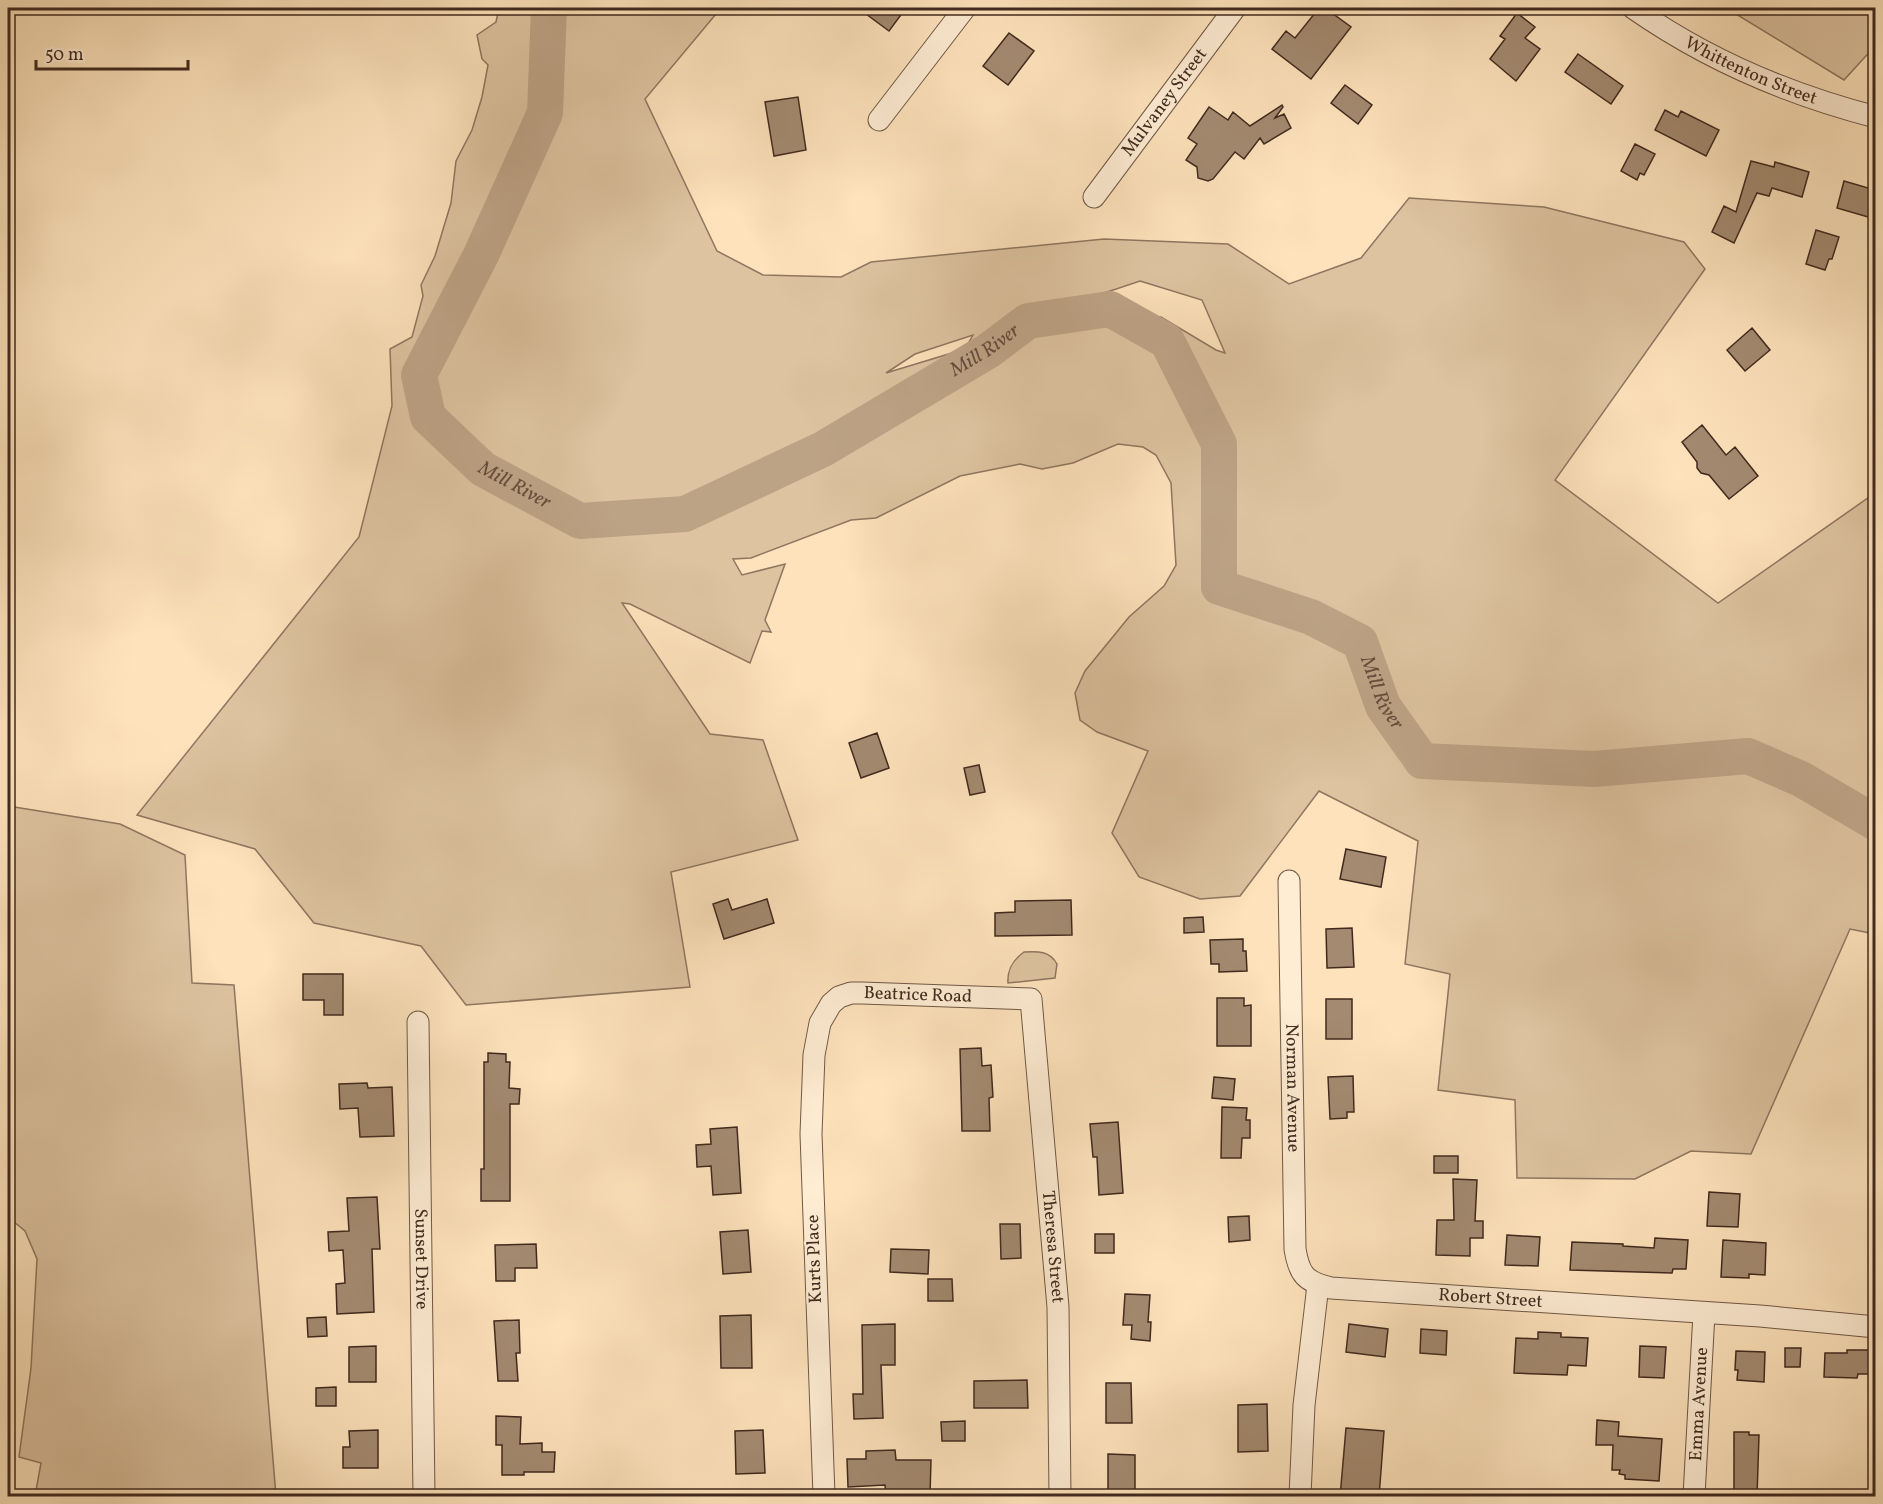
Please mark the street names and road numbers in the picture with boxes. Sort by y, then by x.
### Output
street label: Whittenton Street [1680,30,1820,111]
street label: Mulvaney Street [1116,43,1213,162]
street label: Beatrice Road [863,981,973,1009]
street label: Norman Avenue [1279,1023,1306,1153]
street label: Theresa Street [1035,1189,1070,1304]
street label: Sunset Drive [408,1208,434,1310]
street label: Kurts Place [801,1214,829,1304]
street label: Robert Street [1437,1283,1543,1314]
street label: Emma Avenue [1683,1346,1715,1462]

